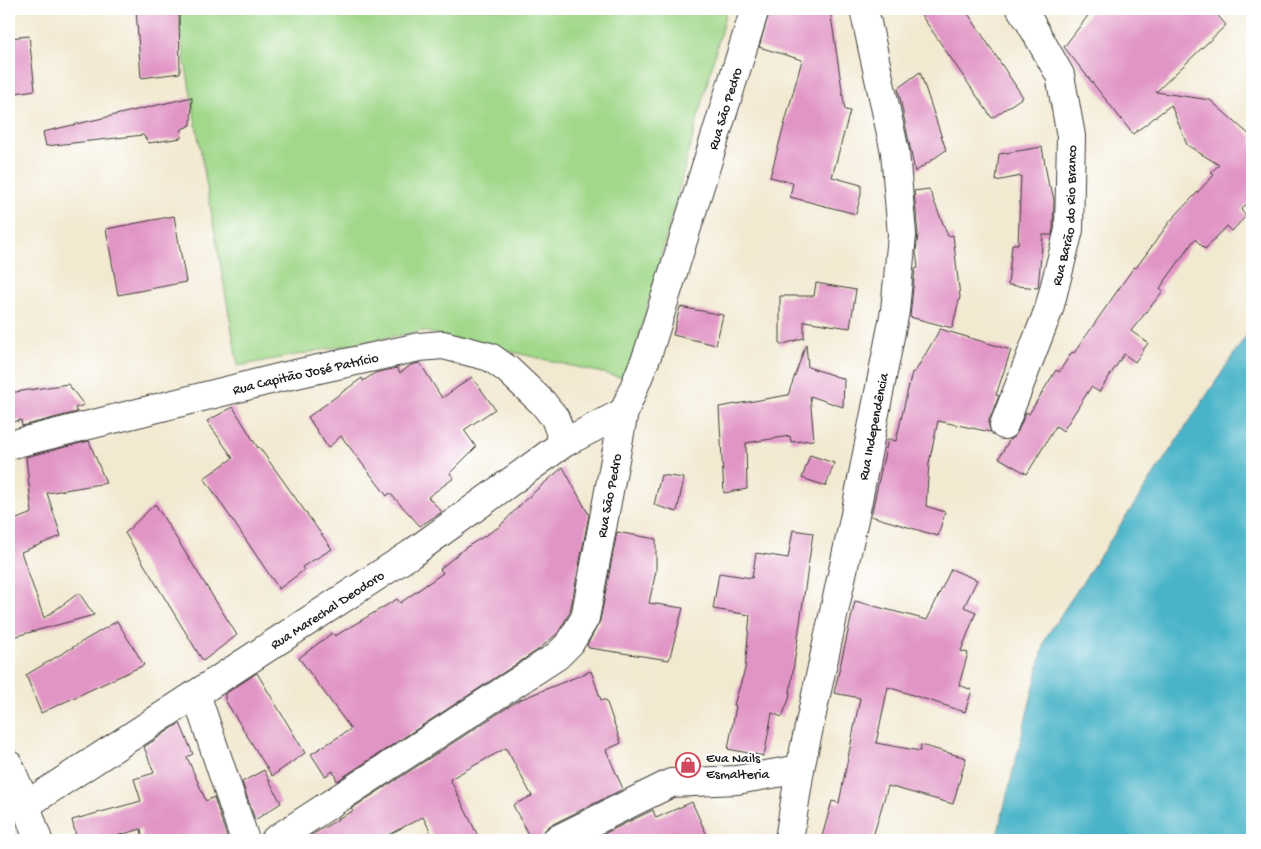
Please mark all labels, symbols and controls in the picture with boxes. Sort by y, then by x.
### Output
street label: Rua São Pedro [706,66,747,152]
street label: Rua Barão do Rio Branco [1049,145,1082,288]
street label: Rua Capitão José Patrício [231,350,380,400]
street label: Rua Independência [856,371,894,482]
street label: Rua São Pedro [594,452,627,539]
street label: Rua Marechal Deodoro [268,568,388,654]
place label: Eva Nails Esmalteria [706,751,771,784]
shop icon: Eva Nails Esmalteria [675,752,701,778]

